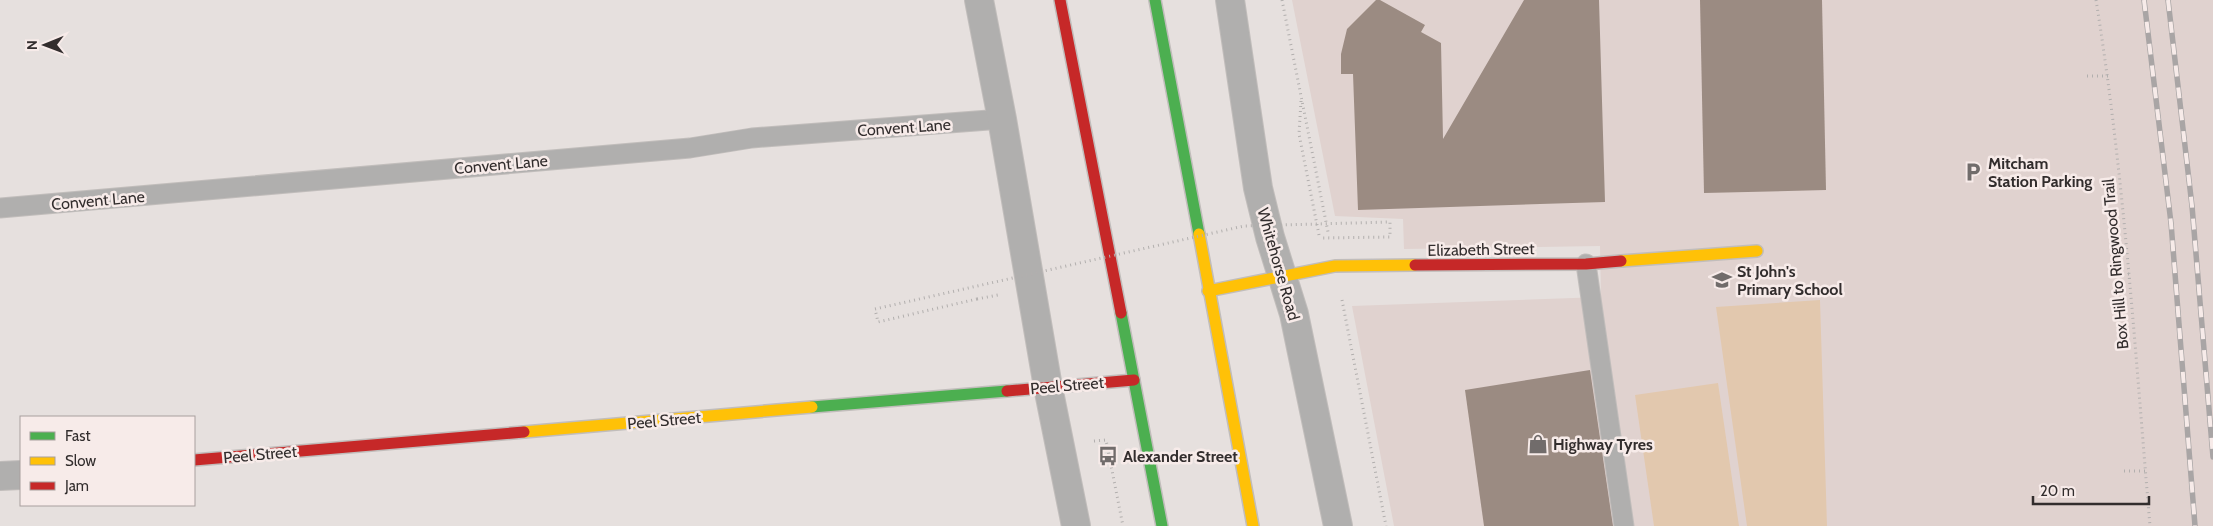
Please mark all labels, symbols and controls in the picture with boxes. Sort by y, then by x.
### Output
north arrow [20,20,70,70]
text: N [23,40,41,50]
street label: Convent Lane [857,115,951,140]
street label: Convent Lane [454,151,549,178]
place label: Mitcham Station Parking [1988,154,2092,191]
parking icon: Mitcham Station Parking [1962,161,1984,183]
street label: Box Hill to Ringwood Trail [2099,178,2132,350]
street label: Convent Lane [51,187,146,214]
street label: Whitehorse Road [1253,206,1304,323]
street label: Elizabeth Street [1427,239,1535,260]
place label: St John's Primary School [1737,262,1843,299]
school or university icon: St John's Primary School [1711,269,1733,291]
street label: Peel Street [1029,373,1105,398]
street label: Peel Street [626,408,702,433]
legend [20,416,195,506]
text: Fast [65,427,90,445]
shop icon: Highway Tyres [1527,433,1549,455]
place label: Highway Tyres [1553,435,1653,454]
street label: Peel Street [222,442,298,467]
bus stop icon: Alexander Street [1097,445,1119,467]
place label: Alexander Street [1123,447,1238,466]
text: Slow [65,452,96,470]
scale bar [2033,474,2149,506]
text: Jam [64,477,89,495]
text: 20 m [2040,482,2075,500]

